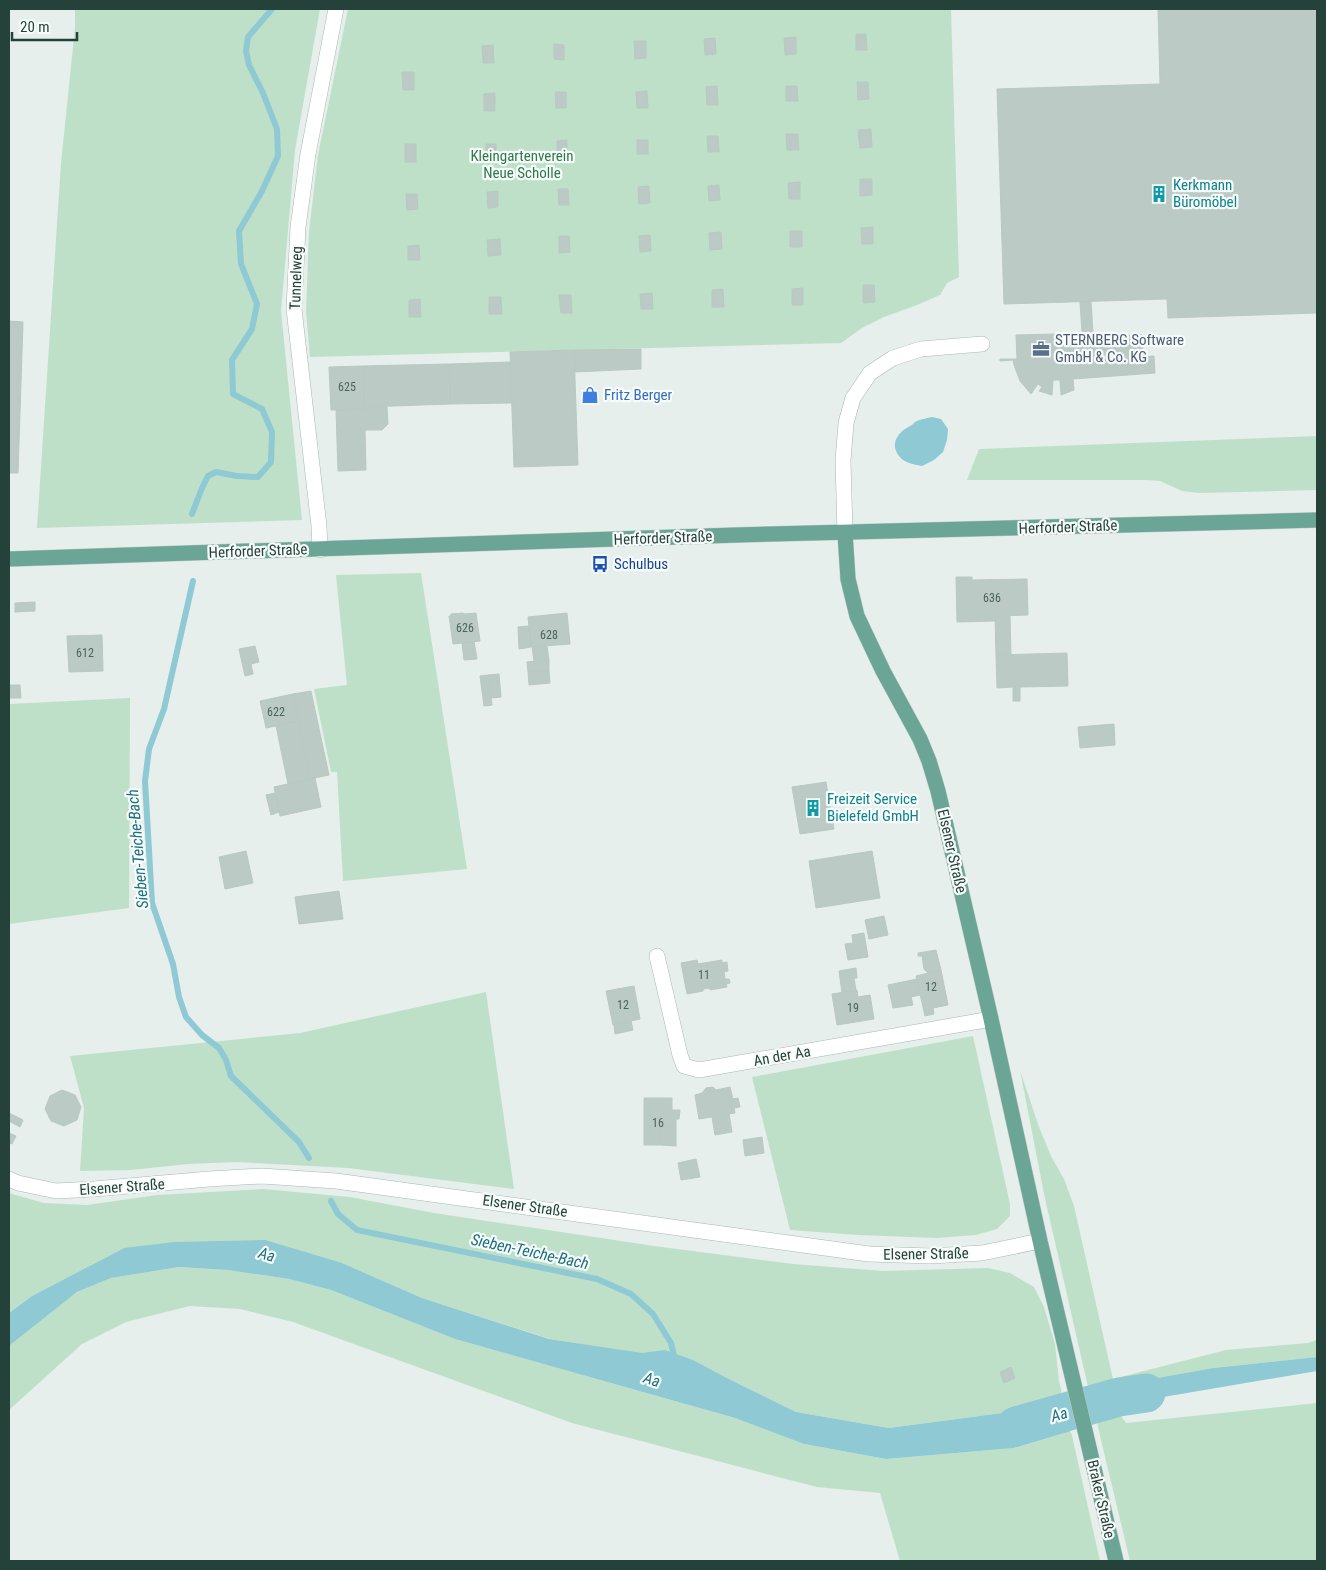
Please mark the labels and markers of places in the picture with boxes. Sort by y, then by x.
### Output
place label: Kerkmann Büromöbel [1173,176,1237,211]
building icon: Kerkmann Büromöbel [1149,184,1169,204]
place label: STERNBERG Software GmbH & Co. KG [1055,331,1184,366]
office icon: STERNBERG Software GmbH & Co. KG [1031,339,1051,359]
shop icon: Fritz Berger [580,385,600,405]
place label: Fritz Berger [604,386,673,404]
bus stop icon: Schulbus [590,554,610,574]
place label: Schulbus [614,555,668,573]
place label: Freizeit Service Bielefeld GmbH [827,790,919,825]
building icon: Freizeit Service Bielefeld GmbH [803,798,823,818]

